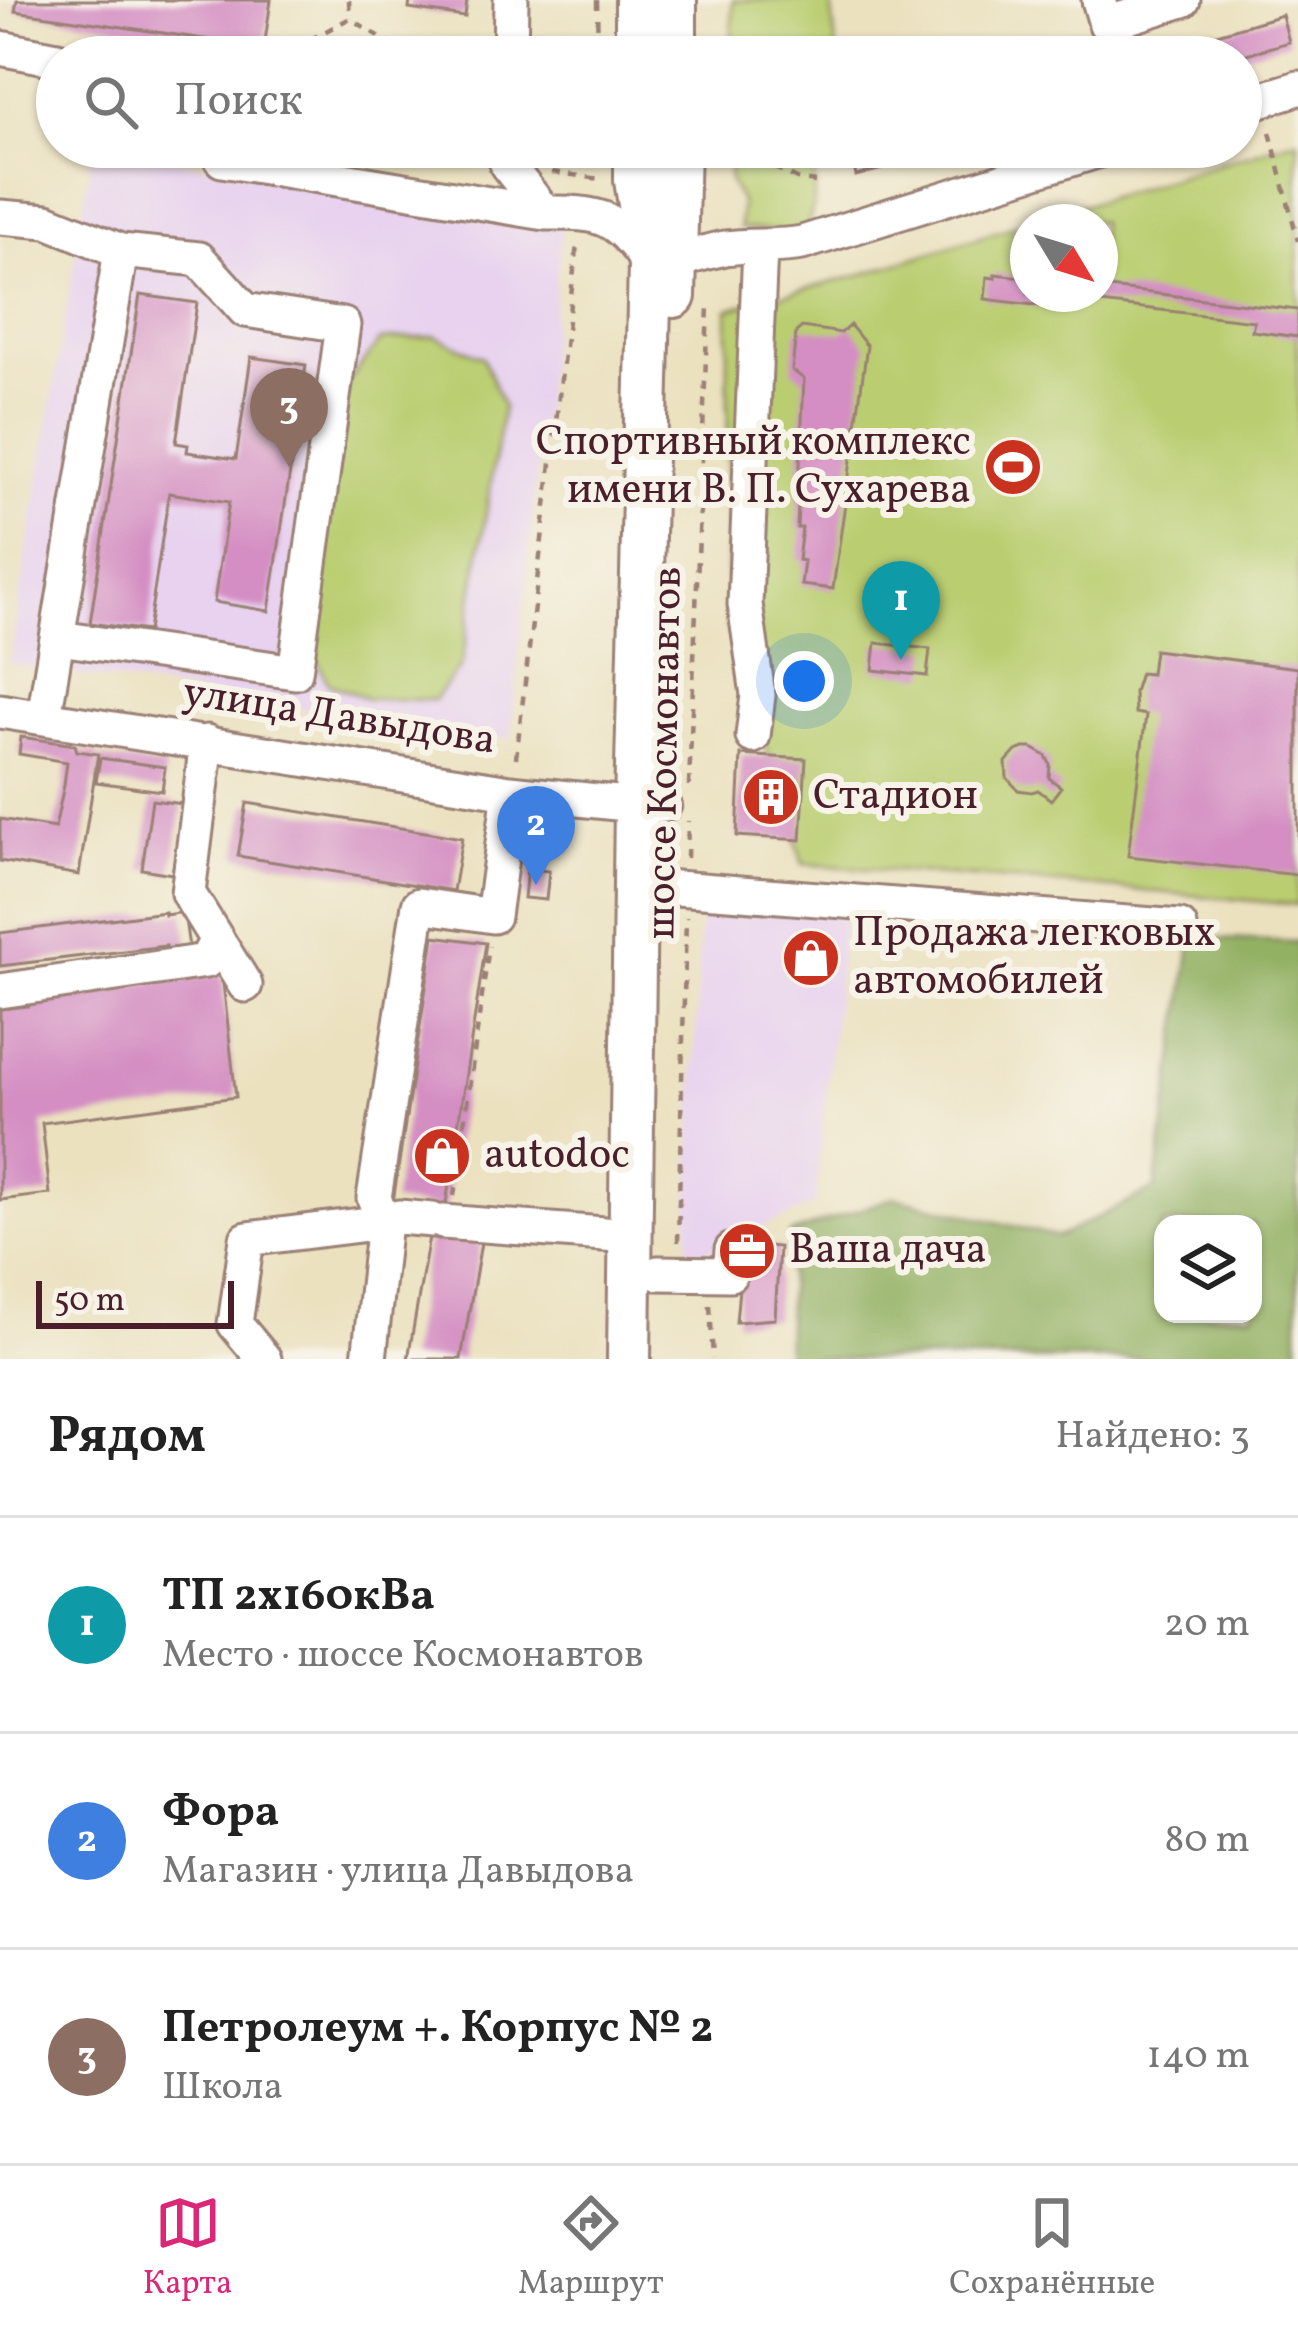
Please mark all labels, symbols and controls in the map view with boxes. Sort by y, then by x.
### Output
search box [36,36,1262,168]
icon: search [78,69,144,135]
text: Поиск [174,71,303,134]
north arrow [1010,204,1118,312]
pin: 3 [250,368,328,467]
place label: Спортивный комплекс имени В. П. Сухарева [536,414,971,521]
sports icon: Спортивный комплекс имени В. П. Сухарева [982,436,1044,498]
pin: 1 [862,561,940,660]
street label: шоссе Космонавтов [633,566,699,940]
your location [774,651,834,711]
street label: улица Давыдова [178,664,500,772]
building icon: Стадион [740,766,802,828]
place label: Стадион [813,768,978,827]
pin: 2 [497,786,575,885]
place label: Продажа легковых автомобилей [853,905,1216,1012]
shop icon: Продажа легковых автомобилей [780,927,842,989]
shop icon: autodoc [411,1125,473,1187]
place label: autodoc [484,1127,630,1186]
map controls [1154,1215,1262,1323]
button: layers [1154,1215,1262,1323]
office icon: Ваша дача [716,1220,778,1282]
place label: Ваша дача [789,1222,987,1281]
scale bar [36,1275,234,1328]
text: 50 m [54,1279,125,1325]
text: Рядом [48,1402,206,1473]
text: Найдено: 3 [1055,1410,1250,1464]
text: ТП 2х160кВа [162,1566,435,1629]
text: 1 [79,1598,95,1652]
text: 20 m [1164,1598,1250,1652]
text: Место · шоссе Космонавтов [162,1629,644,1683]
text: Фора [162,1782,279,1845]
text: 2 [77,1814,97,1868]
text: 80 m [1164,1814,1250,1868]
text: Магазин · улица Давыдова [162,1845,634,1899]
text: Петролеум +. Корпус № 2 [162,1998,713,2061]
text: 3 [77,2030,97,2084]
text: 140 m [1147,2030,1250,2084]
text: Школа [162,2061,283,2115]
tab: Карта [143,2190,232,2308]
tab: Маршрут [518,2190,664,2308]
tab: Сохранённые [949,2190,1155,2308]

